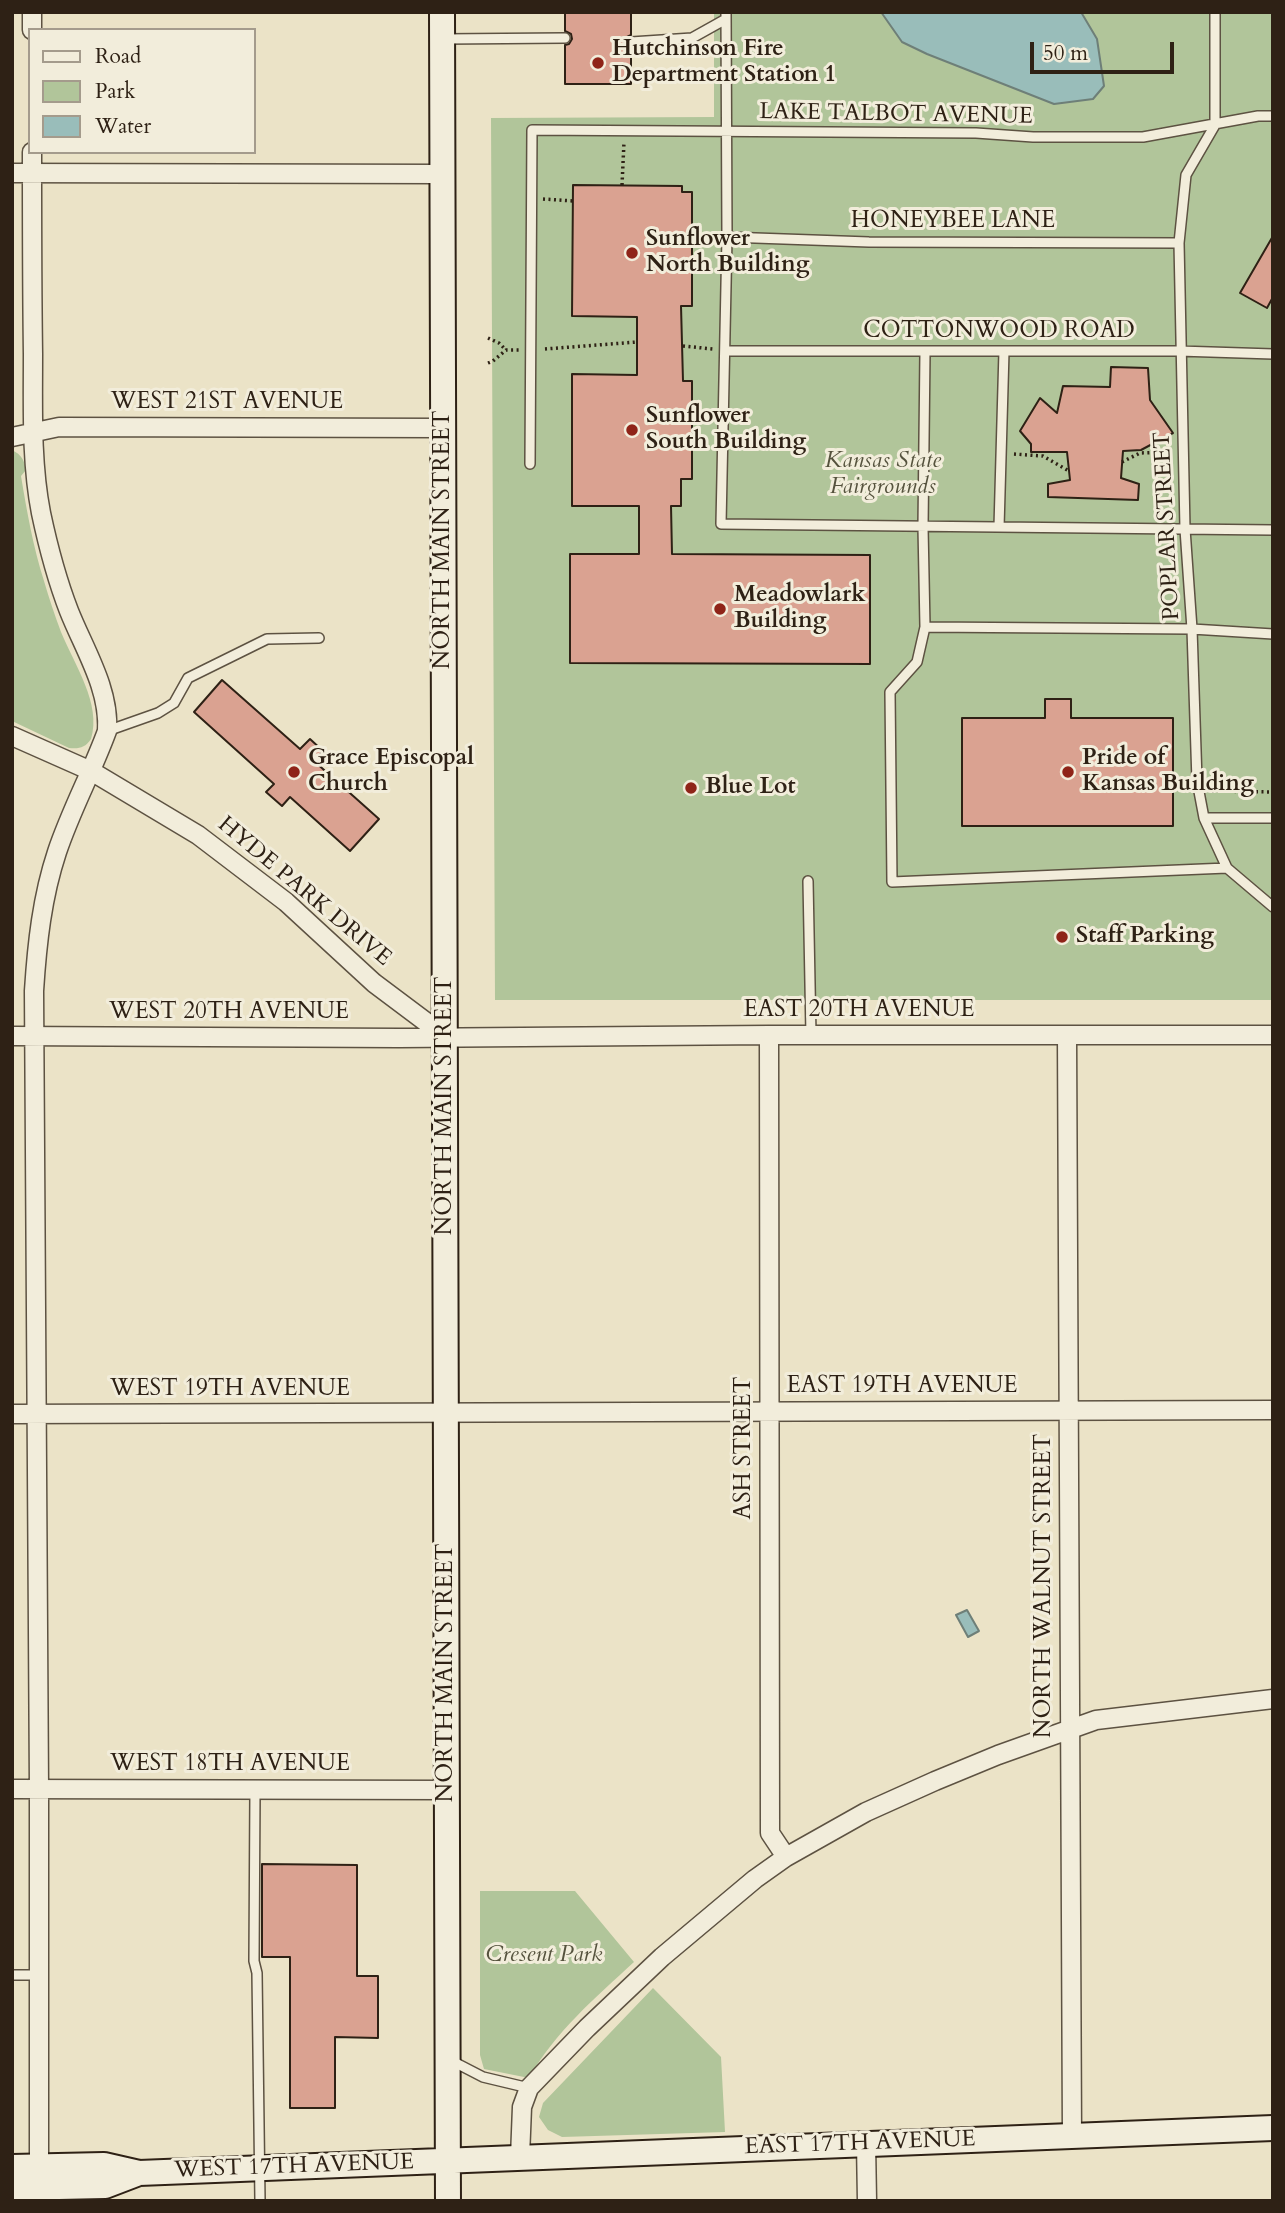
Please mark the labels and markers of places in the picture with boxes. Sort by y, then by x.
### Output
place label: Hutchinson Fire Department Station 1 [612,36,836,90]
marker: Hutchinson Fire Department Station 1 [590,55,606,71]
place label: Sunflower North Building [646,226,809,280]
marker: Sunflower North Building [624,245,640,261]
place label: Sunflower South Building [646,403,806,457]
marker: Sunflower South Building [624,422,640,438]
place label: Meadowlark Building [734,582,865,636]
marker: Meadowlark Building [712,601,728,617]
place label: Grace Episcopal Church [308,745,474,799]
place label: Pride of Kansas Building [1082,745,1254,799]
marker: Grace Episcopal Church [286,764,302,780]
marker: Pride of Kansas Building [1060,764,1076,780]
place label: Blue Lot [705,774,796,802]
marker: Blue Lot [683,780,699,796]
place label: Staff Parking [1076,923,1214,951]
marker: Staff Parking [1054,929,1070,945]

